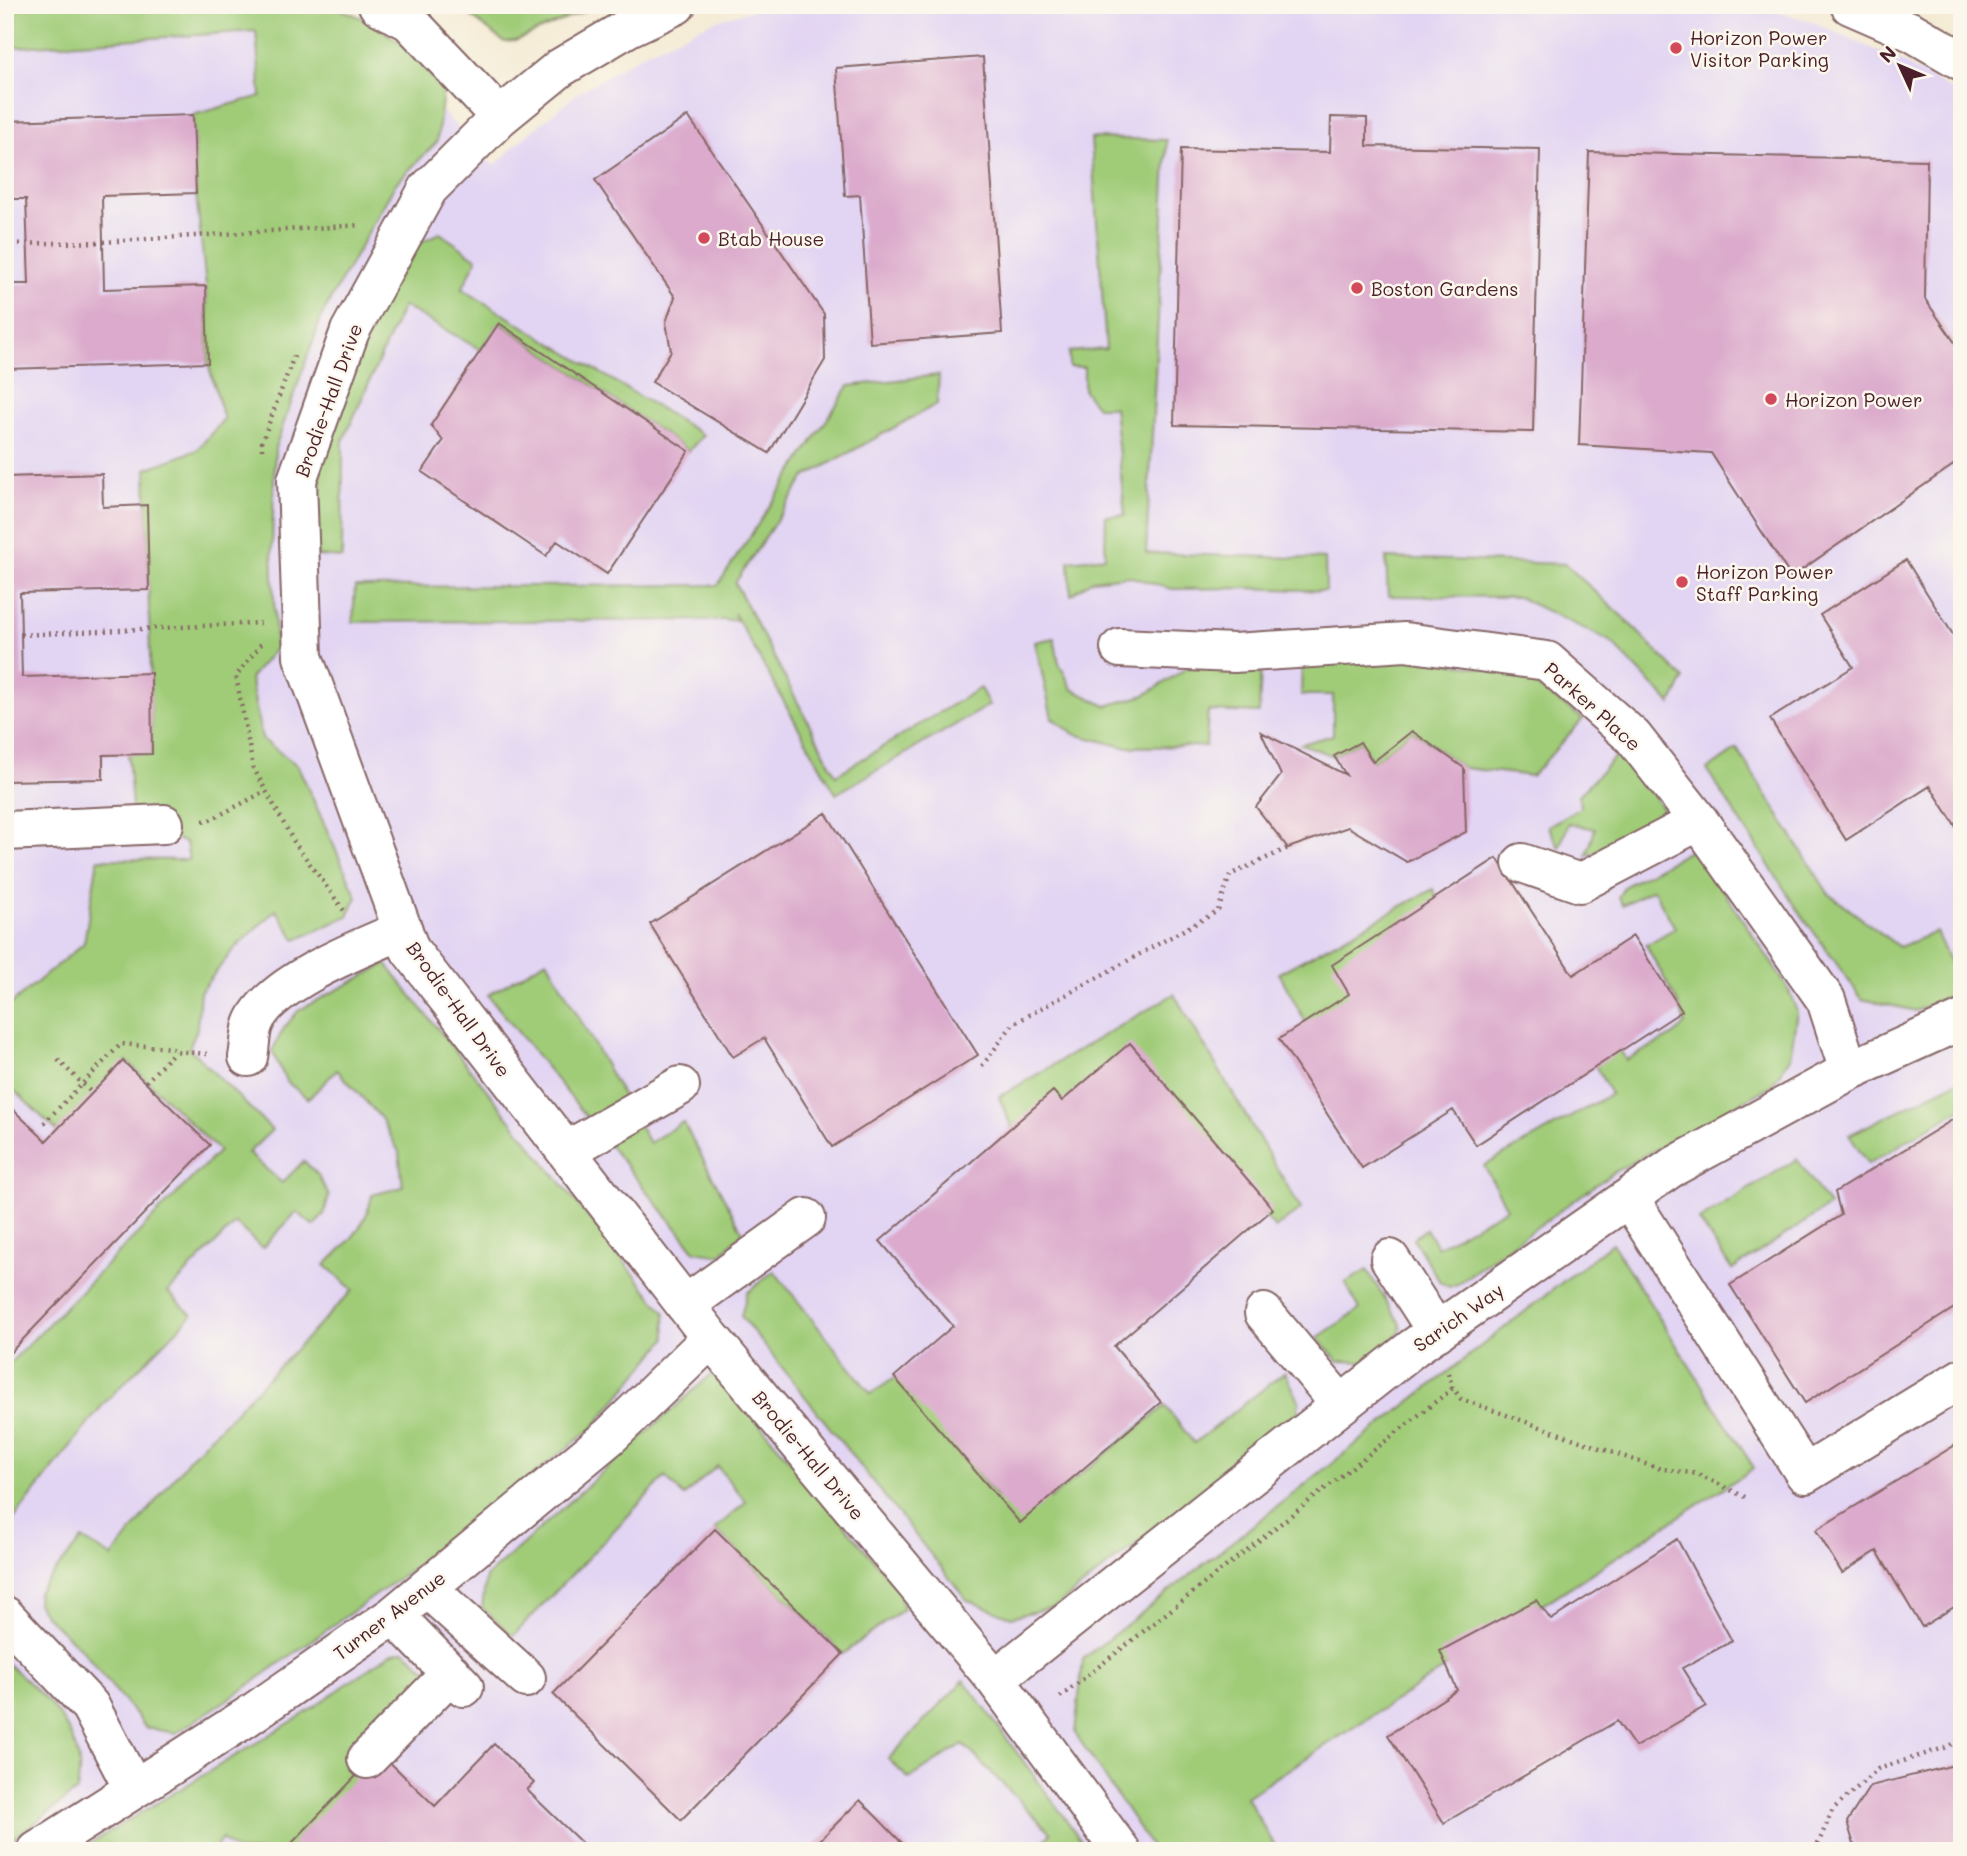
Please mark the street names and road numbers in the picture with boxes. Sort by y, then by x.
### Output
street label: Brodie-Hall Drive [289,320,367,480]
street label: Parker Place [1539,656,1647,756]
street label: Brodie-Hall Drive [401,936,517,1082]
street label: Sarich Way [1408,1277,1508,1357]
street label: Brodie-Hall Drive [748,1385,870,1525]
street label: Turner Avenue [328,1565,450,1665]

